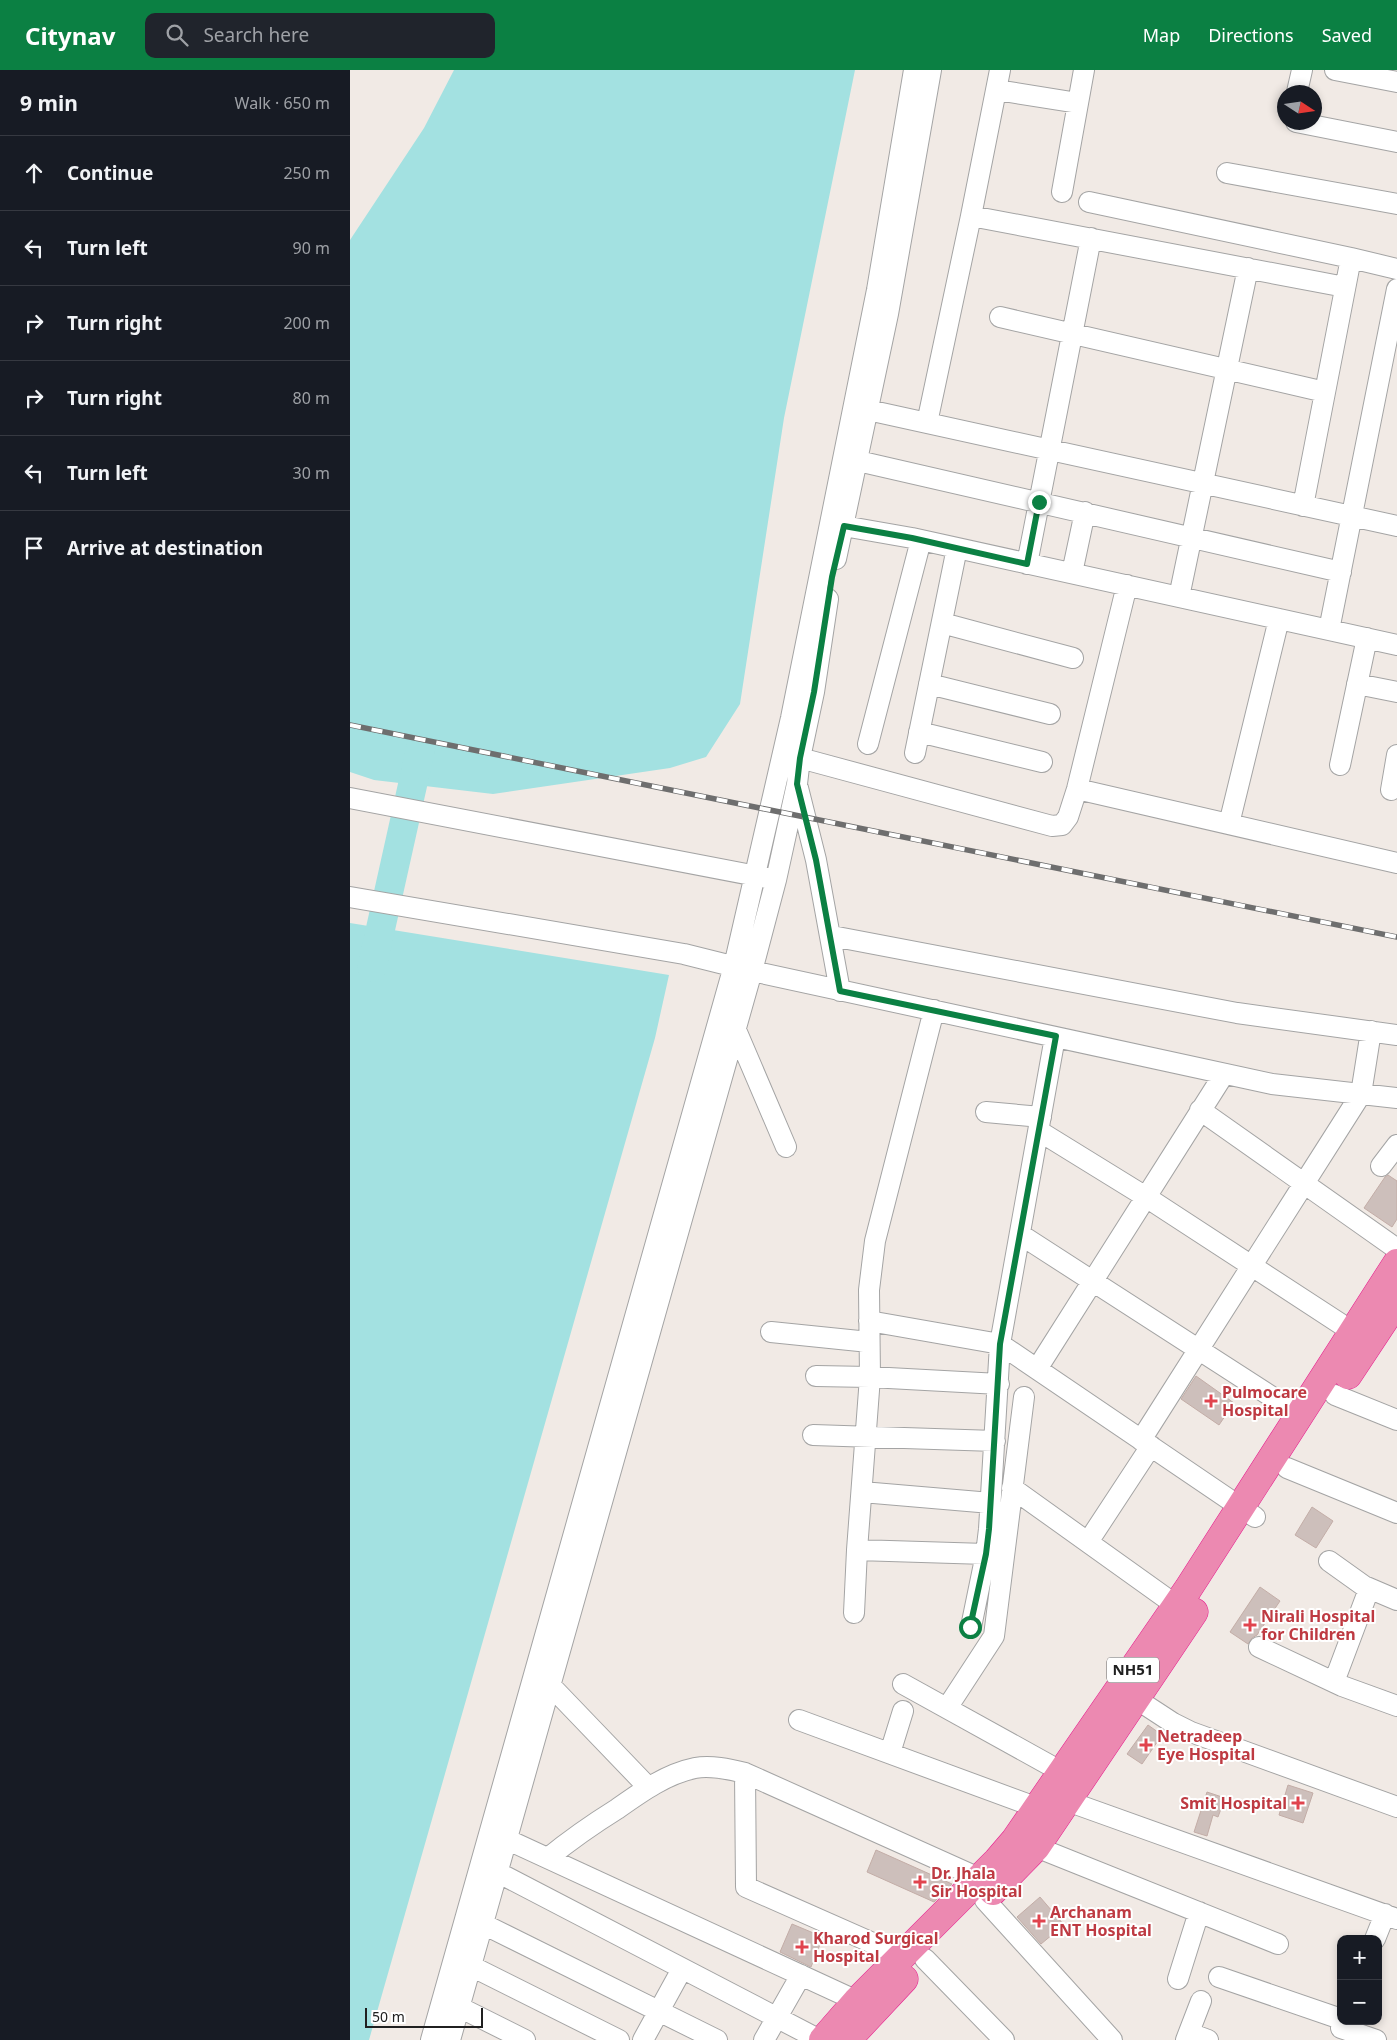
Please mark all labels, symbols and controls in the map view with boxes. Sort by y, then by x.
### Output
search box [145,13,495,58]
text: Citynav [25,19,115,52]
icon: search [163,21,191,49]
text: Search here [203,22,309,48]
text: Map [1143,23,1180,47]
text: Directions [1208,23,1294,47]
text: Saved [1322,23,1372,47]
north arrow [1277,85,1322,130]
text: 9 min [20,89,78,117]
text: Walk · 650 m [235,92,330,114]
icon: ahead [20,159,48,187]
text: Continue [67,160,153,186]
text: 250 m [283,162,330,184]
icon: left [20,234,48,262]
text: Turn left [67,235,148,261]
text: 90 m [293,237,330,259]
icon: right [20,309,48,337]
text: Turn right [67,310,162,336]
text: 200 m [283,312,330,334]
icon: right [20,384,48,412]
text: Turn right [67,385,162,411]
text: 80 m [293,387,330,409]
icon: left [20,459,48,487]
text: Turn left [67,460,148,486]
text: 30 m [293,462,330,484]
route end [1028,491,1051,514]
icon: arrive [20,534,48,562]
text: Arrive at destination [67,535,263,561]
place label: Pulmocare Hospital [1222,1381,1307,1421]
marker: Pulmocare Hospital [1204,1394,1218,1408]
place label: Nirali Hospital for Children [1261,1605,1375,1645]
route start [959,1616,982,1639]
marker: Nirali Hospital for Children [1243,1618,1257,1632]
road number: NH51 [1107,1658,1159,1682]
place label: Netradeep Eye Hospital [1157,1725,1255,1765]
marker: Netradeep Eye Hospital [1139,1738,1153,1752]
place label: Smit Hospital [1180,1792,1287,1814]
marker: Smit Hospital [1291,1796,1305,1810]
place label: Dr. Jhala Sir Hospital [931,1862,1022,1902]
marker: Dr. Jhala Sir Hospital [913,1875,927,1889]
place label: Archanam ENT Hospital [1050,1901,1152,1941]
marker: Archanam ENT Hospital [1032,1914,1046,1928]
place label: Kharod Surgical Hospital [813,1927,938,1967]
map controls [1337,1935,1382,2025]
button: + [1337,1935,1382,1980]
marker: Kharod Surgical Hospital [795,1940,809,1954]
button: − [1337,1980,1382,2025]
scale bar [365,2005,482,2028]
text: 50 m [372,2007,405,2026]

